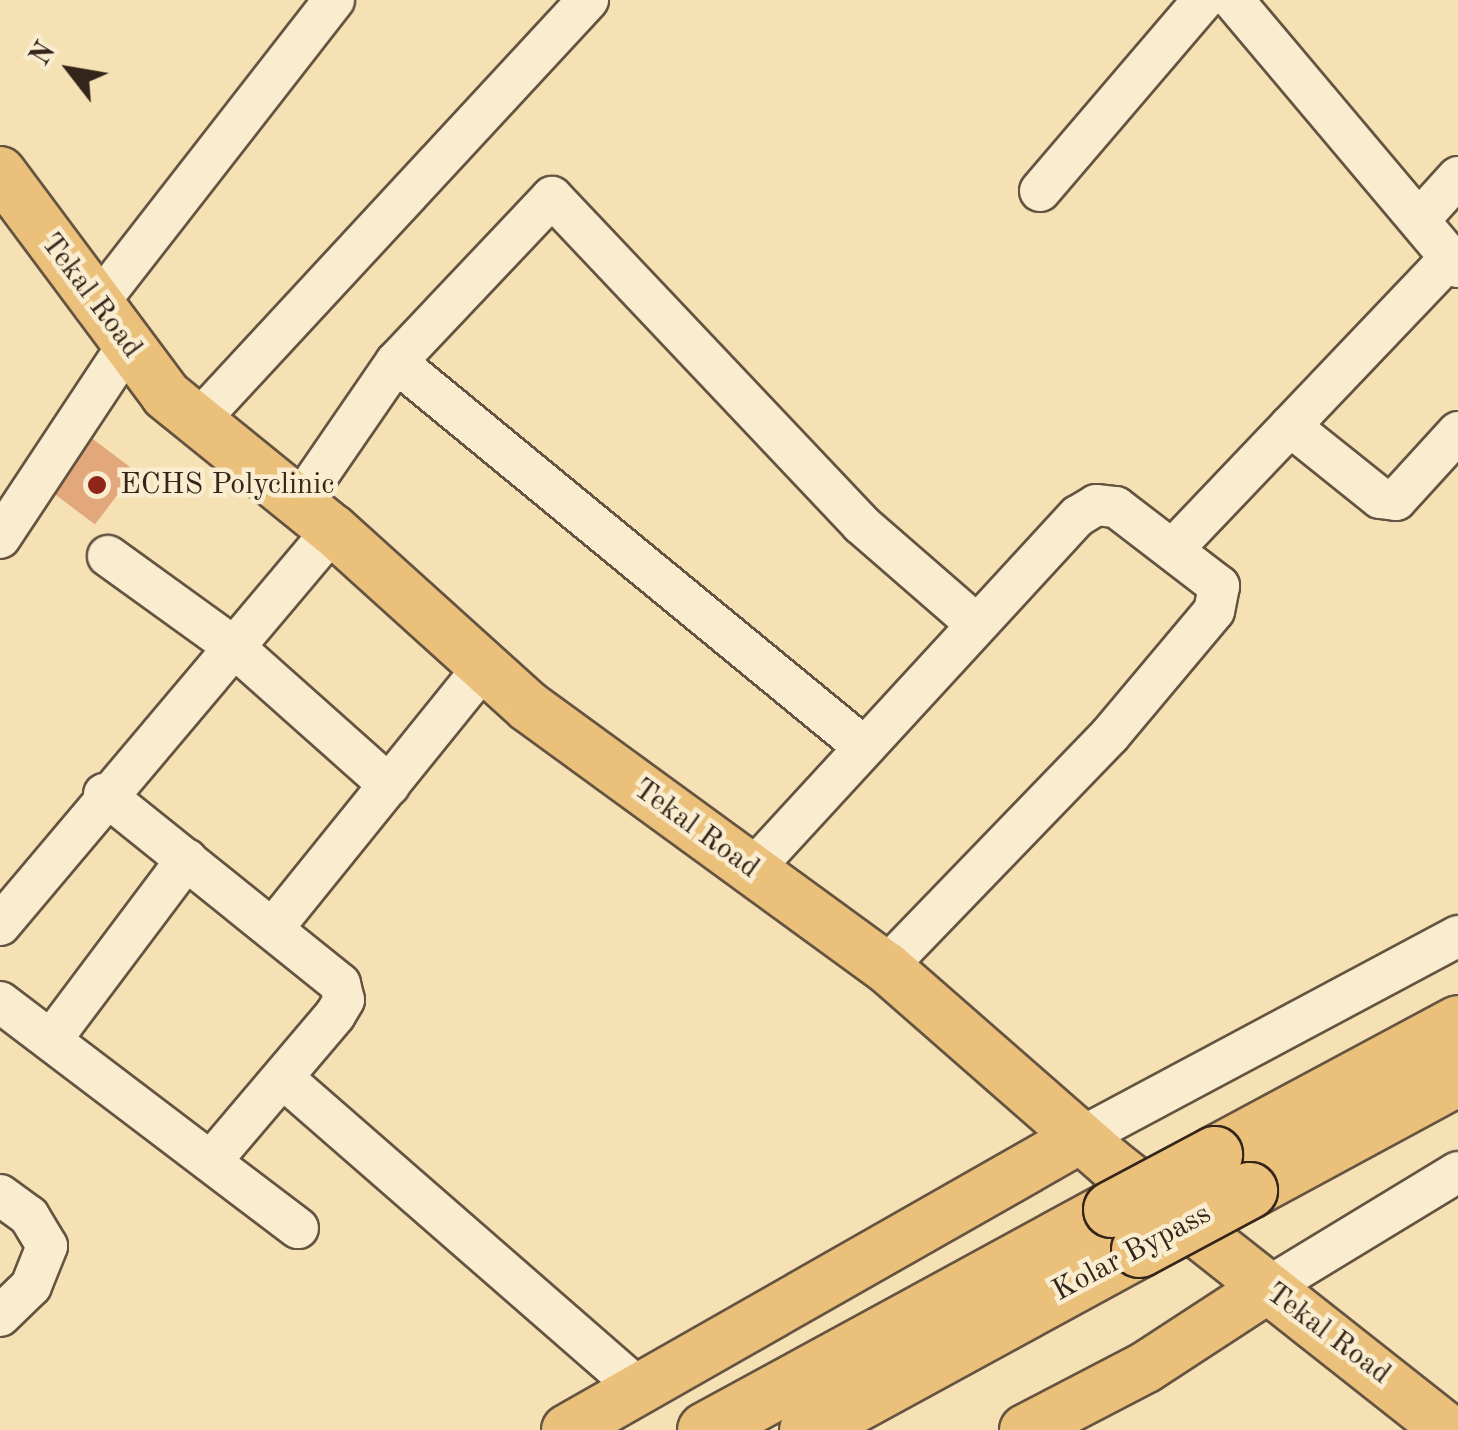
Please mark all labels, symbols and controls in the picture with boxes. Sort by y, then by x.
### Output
north arrow [20,20,120,120]
text: N [27,38,62,71]
street label: Tekal Road [32,226,150,366]
place label: ECHS Polyclinic [120,467,334,503]
marker: ECHS Polyclinic [84,472,110,498]
street label: Tekal Road [626,771,766,887]
street label: Kolar Bypass [1047,1196,1217,1310]
street label: Tekal Road [1258,1275,1398,1393]

